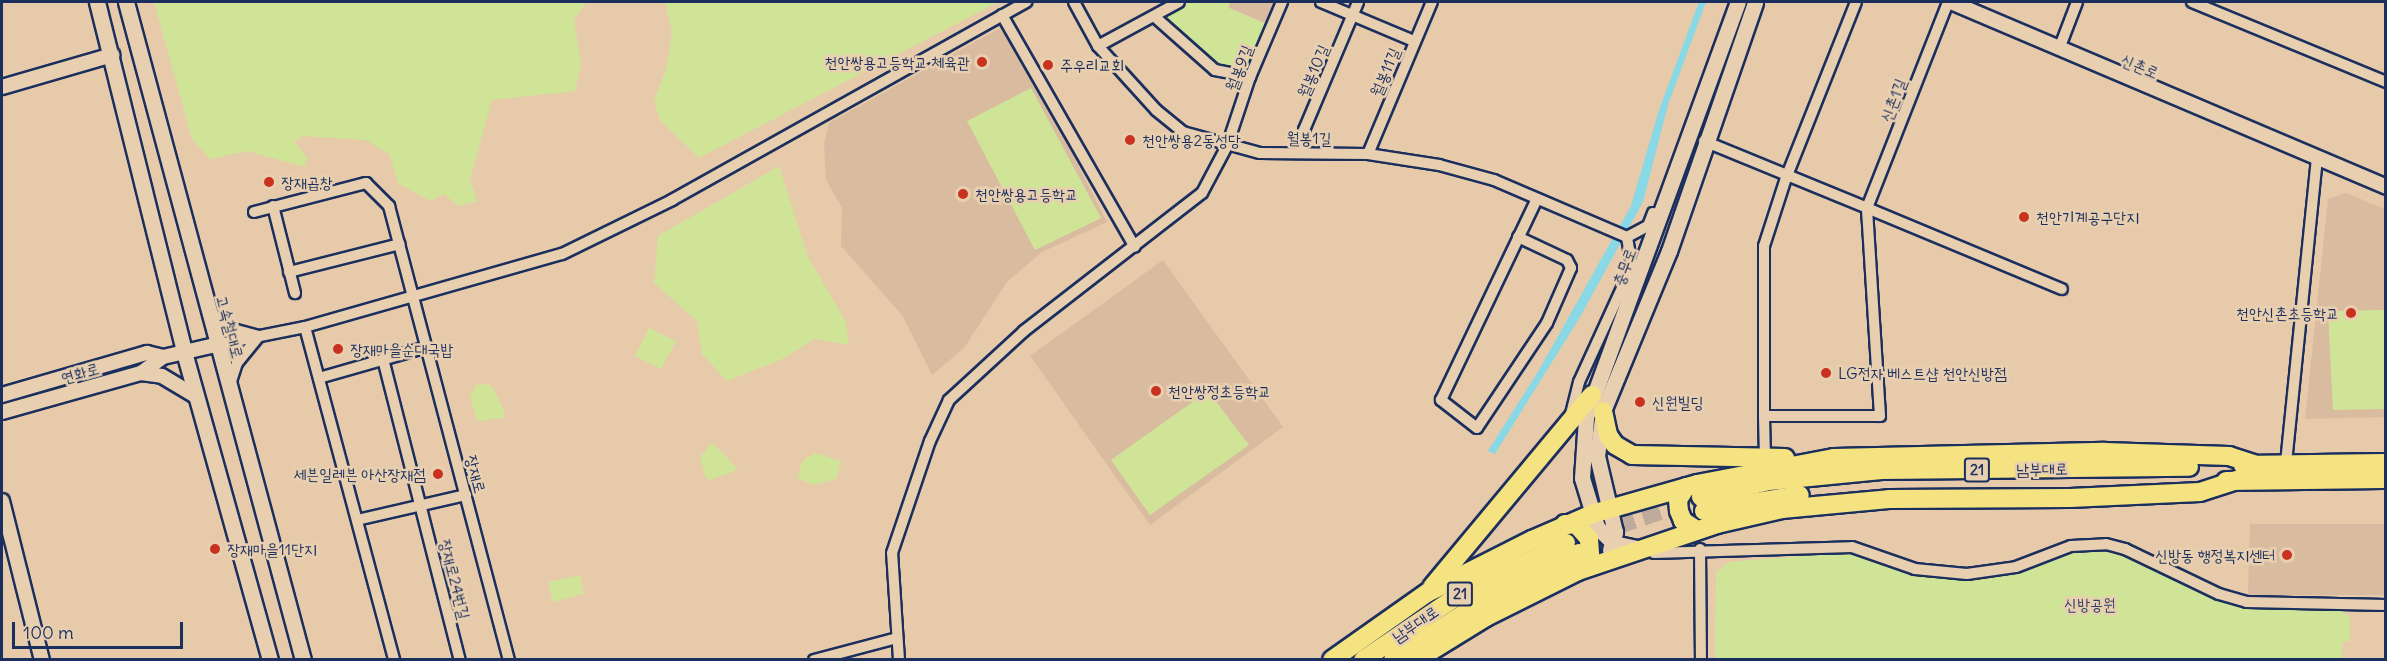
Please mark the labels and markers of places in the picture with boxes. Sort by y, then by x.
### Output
place label: 천안쌍용고등학교 체육관 [825,52,970,72]
marker: 천안쌍용고등학교 체육관 [975,55,989,69]
place label: 주우리교회 [1060,55,1124,75]
marker: 주우리교회 [1041,58,1055,72]
place label: 천안쌍용2동성당 [1142,130,1241,150]
marker: 천안쌍용2동성당 [1123,133,1137,147]
place label: 장재곱창 [281,172,332,192]
marker: 장재곱창 [262,175,276,189]
place label: 천안쌍용고등학교 [975,184,1078,204]
marker: 천안쌍용고등학교 [956,187,970,201]
place label: 천안기계공구단지 [2036,207,2139,227]
marker: 천안기계공구단지 [2017,210,2031,224]
place label: 천안신촌초등학교 [2236,303,2339,323]
marker: 천안신촌초등학교 [2344,306,2358,320]
place label: 장재마을순대국밥 [350,339,453,359]
marker: 장재마을순대국밥 [331,342,345,356]
place label: LG전자 베스트샵 천안신방점 [1838,363,2007,383]
marker: LG전자 베스트샵 천안신방점 [1819,366,1833,380]
place label: 천안쌍정초등학교 [1168,381,1271,401]
marker: 천안쌍정초등학교 [1149,384,1163,398]
place label: 신원빌딩 [1652,392,1703,412]
marker: 신원빌딩 [1633,395,1647,409]
place label: 세븐일레븐 아산장재점 [293,464,426,484]
marker: 세븐일레븐 아산장재점 [431,467,445,481]
place label: 장재마을11단지 [227,539,317,559]
marker: 장재마을11단지 [208,542,222,556]
place label: 신방동 행정복지센터 [2155,545,2275,565]
marker: 신방동 행정복지센터 [2280,548,2294,562]

